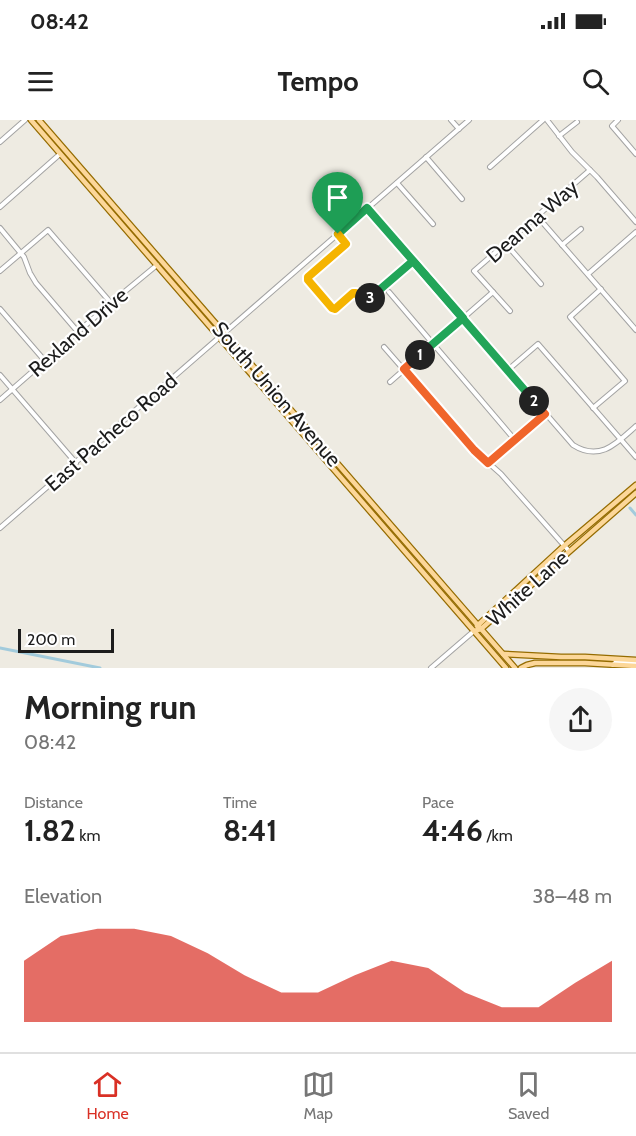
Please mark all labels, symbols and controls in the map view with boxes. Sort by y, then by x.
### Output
text: 08:42 [30,8,89,35]
icon: menu [24,65,57,98]
text: Tempo [277,65,359,98]
icon: search [579,65,612,98]
pin [312,172,363,234]
street label: Deanna Way [481,174,583,268]
icon: arrive [321,181,354,214]
street label: Rexland Drive [23,282,133,382]
pin: 3 [355,283,385,313]
text: 3 [366,288,374,307]
street label: South Union Avenue [207,316,347,472]
pin: 1 [405,340,435,370]
text: 1 [417,345,423,364]
street label: East Pacheco Road [40,368,182,496]
pin: 2 [519,386,549,416]
text: 2 [530,391,538,410]
street label: White Lane [481,545,573,631]
scale bar [18,626,114,654]
text: 200 m [27,630,75,649]
text: Morning run [24,687,196,727]
button: share [549,688,612,751]
text: 08:42 [24,730,76,754]
text: Distance [24,793,83,812]
text: Time [223,793,257,812]
text: Pace [422,793,454,812]
text: 1.82 [24,812,76,849]
text: 8:41 [223,812,277,849]
text: 4:46 [422,812,483,849]
text: km [76,826,101,845]
text: /km [483,826,513,845]
text: Elevation [24,884,102,908]
text: 38–48 m [532,884,612,908]
tab: Home [87,1068,129,1123]
tab: Map [302,1068,335,1123]
tab: Saved [508,1068,549,1123]

